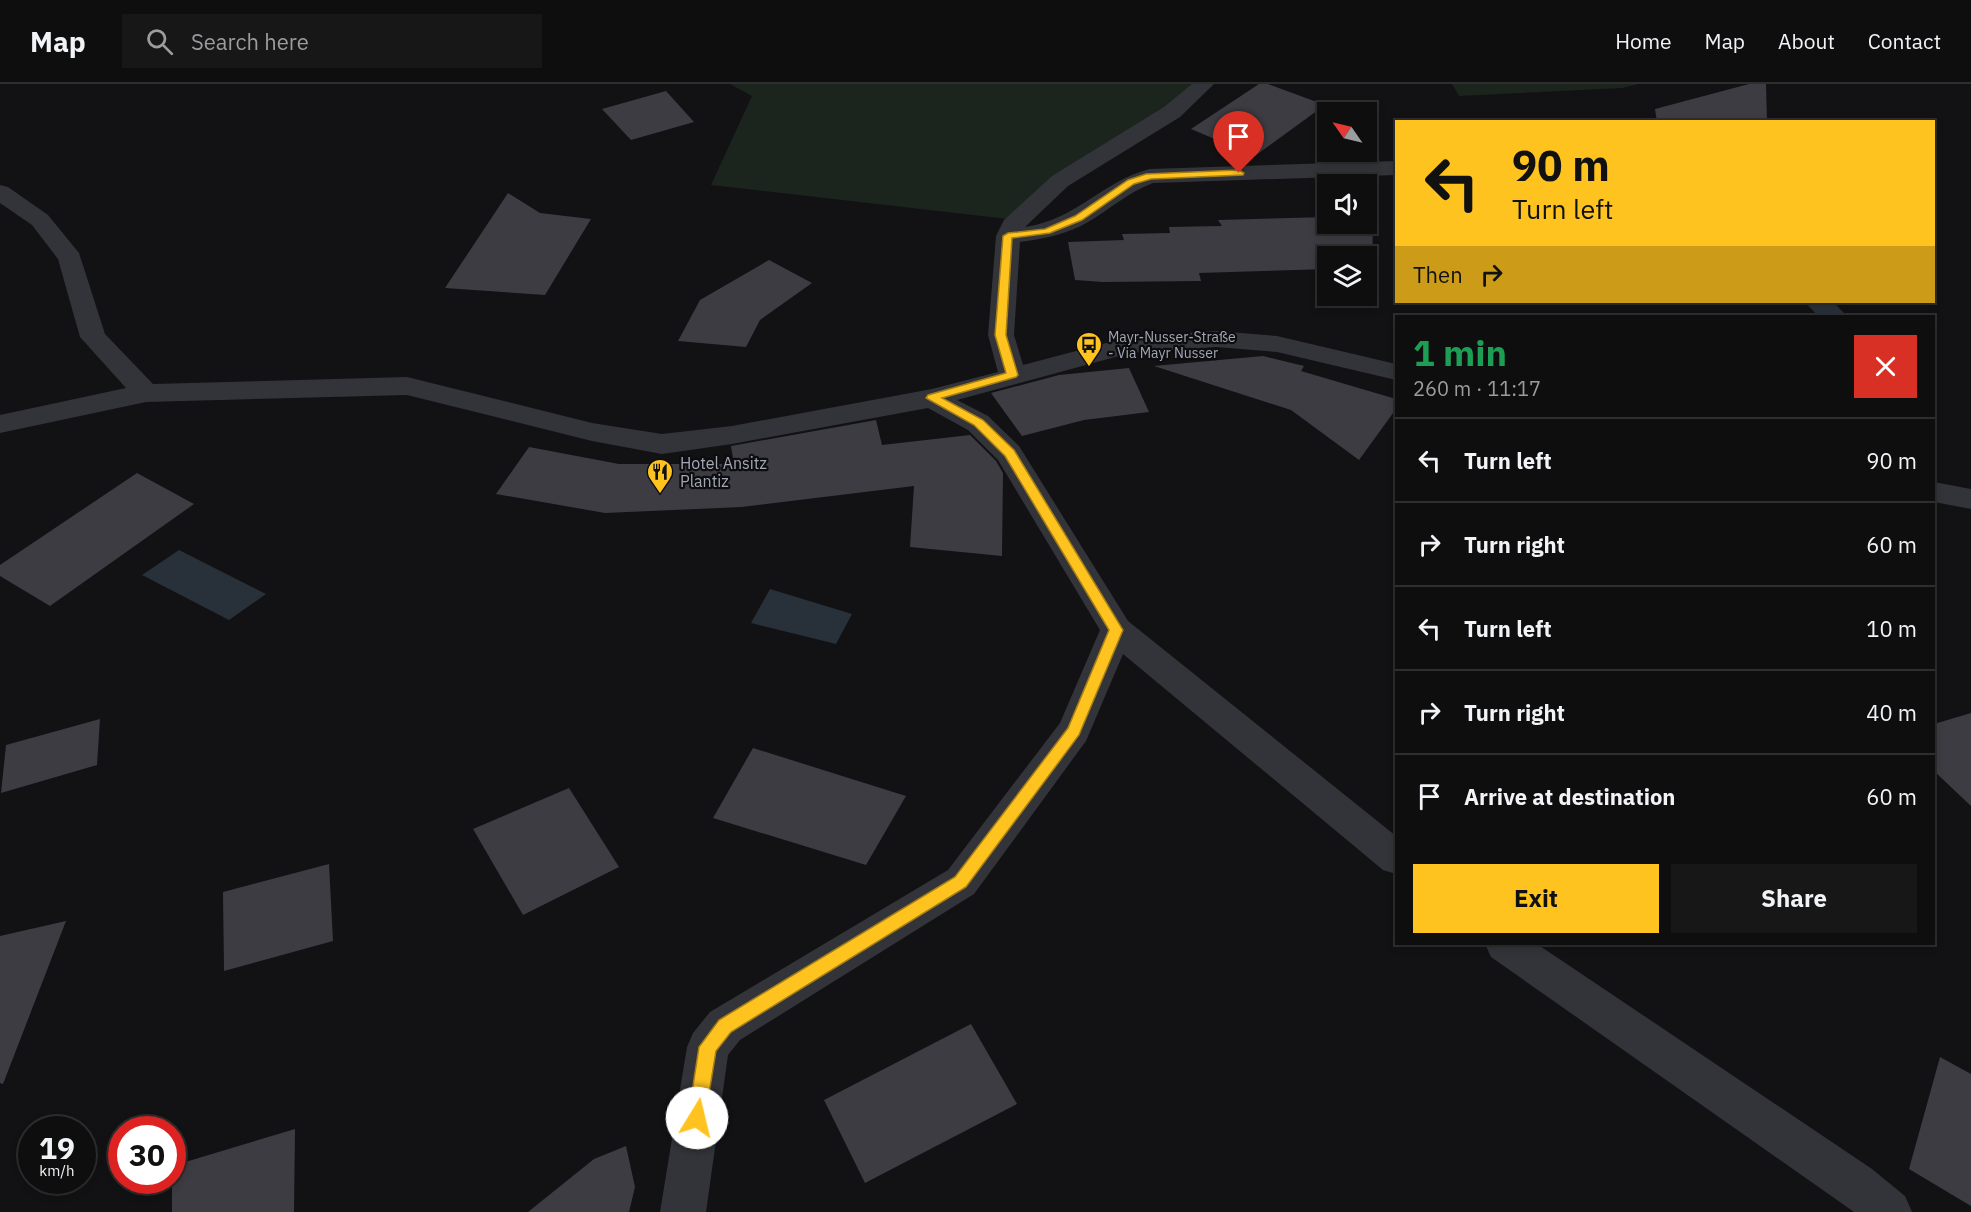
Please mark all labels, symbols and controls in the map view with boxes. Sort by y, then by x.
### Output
search box [122,14,542,68]
text: Map [30,23,86,60]
icon: search [143,25,176,58]
text: Search here [191,27,309,56]
text: Home [1615,27,1672,55]
text: Map [1705,27,1745,55]
text: About [1778,27,1835,55]
text: Contact [1868,27,1941,55]
north arrow [1317,102,1377,162]
map controls [1317,102,1377,306]
pin [1213,111,1264,173]
icon: arrive [1222,120,1255,153]
text: 90 m [1512,138,1610,193]
icon: left [1413,144,1491,222]
button: sound [1317,174,1377,234]
text: Turn left [1512,191,1613,226]
button: layers [1317,246,1377,306]
icon: right [1475,258,1508,291]
text: Then [1413,260,1463,289]
place label: Mayr-Nusser-Straße - Via Mayr Nusser [1108,328,1236,362]
text: 1 min [1413,329,1507,376]
bus stop icon: Mayr-Nusser-Straße - Via Mayr Nusser [1074,330,1104,368]
button: close [1854,335,1917,398]
text: 260 m · 11:17 [1413,375,1541,402]
icon: left [1413,444,1446,477]
text: Turn left [1464,446,1552,475]
text: 90 m [1866,446,1917,475]
place label: Hotel Ansitz Plantiz [680,453,767,491]
restaurant icon: Hotel Ansitz Plantiz [645,457,675,495]
icon: right [1413,528,1446,561]
text: Turn right [1464,530,1565,559]
text: 60 m [1866,530,1917,559]
icon: left [1413,612,1446,645]
text: Turn left [1464,614,1552,643]
text: 10 m [1866,614,1917,643]
icon: right [1413,696,1446,729]
text: Turn right [1464,698,1565,727]
text: 40 m [1866,698,1917,727]
icon: arrive [1413,780,1446,813]
text: Arrive at destination [1464,782,1675,811]
text: 60 m [1866,782,1917,811]
button: Exit [1413,864,1659,933]
button: Share [1671,864,1917,933]
position arrow [665,1086,729,1150]
speed limit sign: 30 [108,1116,186,1194]
text: 19 [39,1128,75,1167]
text: km/h [39,1161,75,1180]

